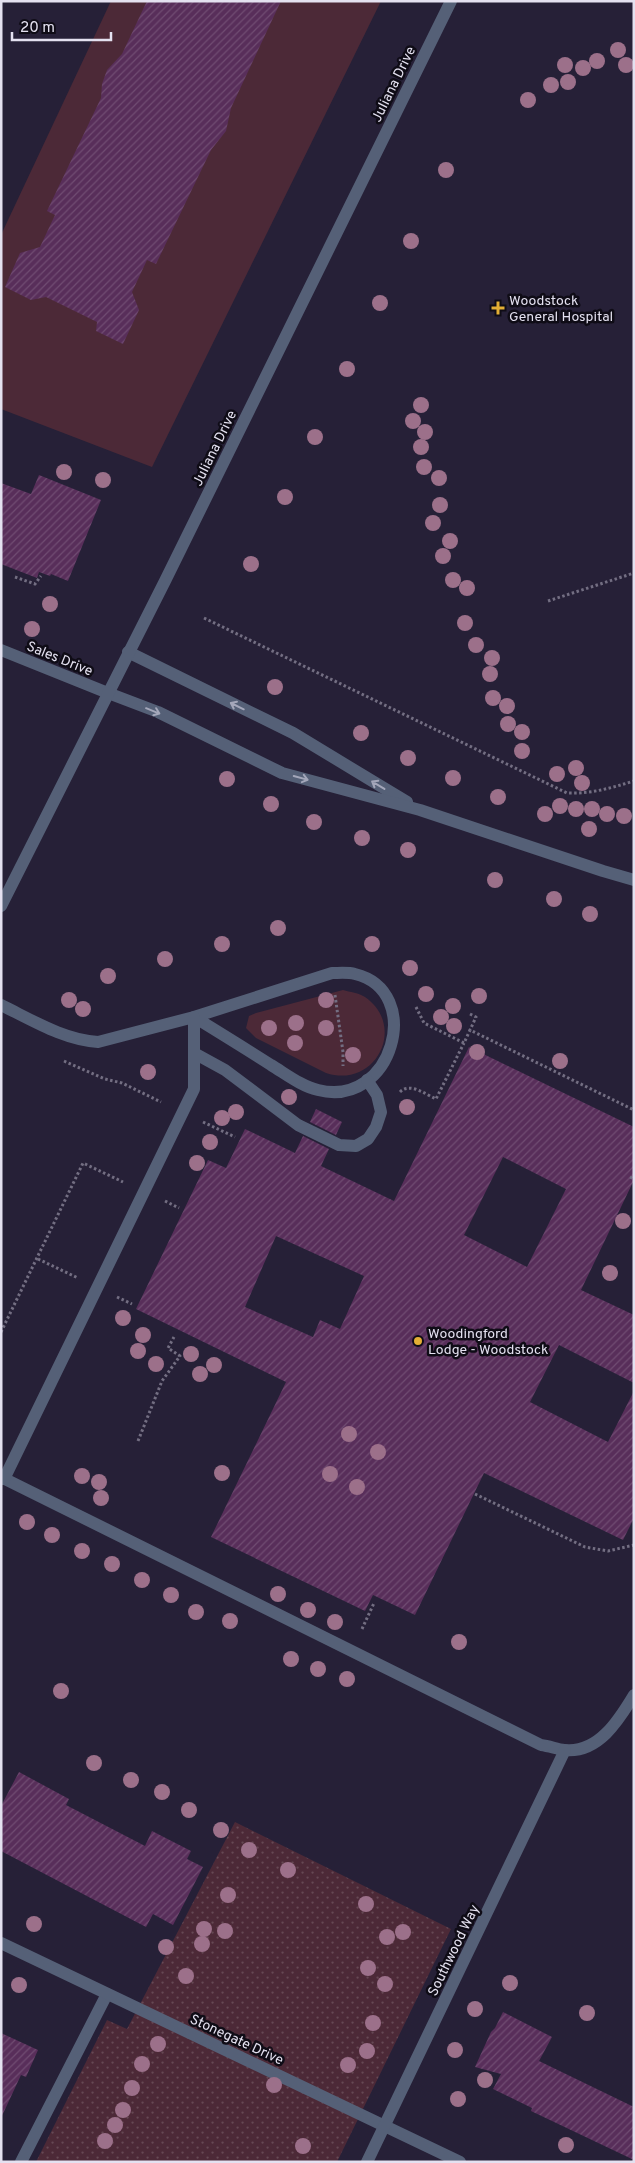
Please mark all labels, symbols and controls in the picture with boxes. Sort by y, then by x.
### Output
scale bar [12,10,111,42]
text: 20 m [20,19,55,38]
street label: Juliana Drive [369,44,420,125]
place label: Woodstock General Hospital [509,293,613,326]
marker: Woodstock General Hospital [491,301,505,315]
street label: Juliana Drive [190,408,241,489]
street label: Sales Drive [24,638,95,680]
one-way arrow [230,700,245,710]
one-way arrow [145,706,160,716]
one-way arrow [292,774,308,783]
one-way arrow [372,780,386,790]
place label: Woodingford Lodge - Woodstock [428,1326,548,1359]
marker: Woodingford Lodge - Woodstock [412,1335,424,1347]
street label: Southwood Way [425,1902,484,1999]
street label: Stonegate Drive [187,2011,286,2069]

